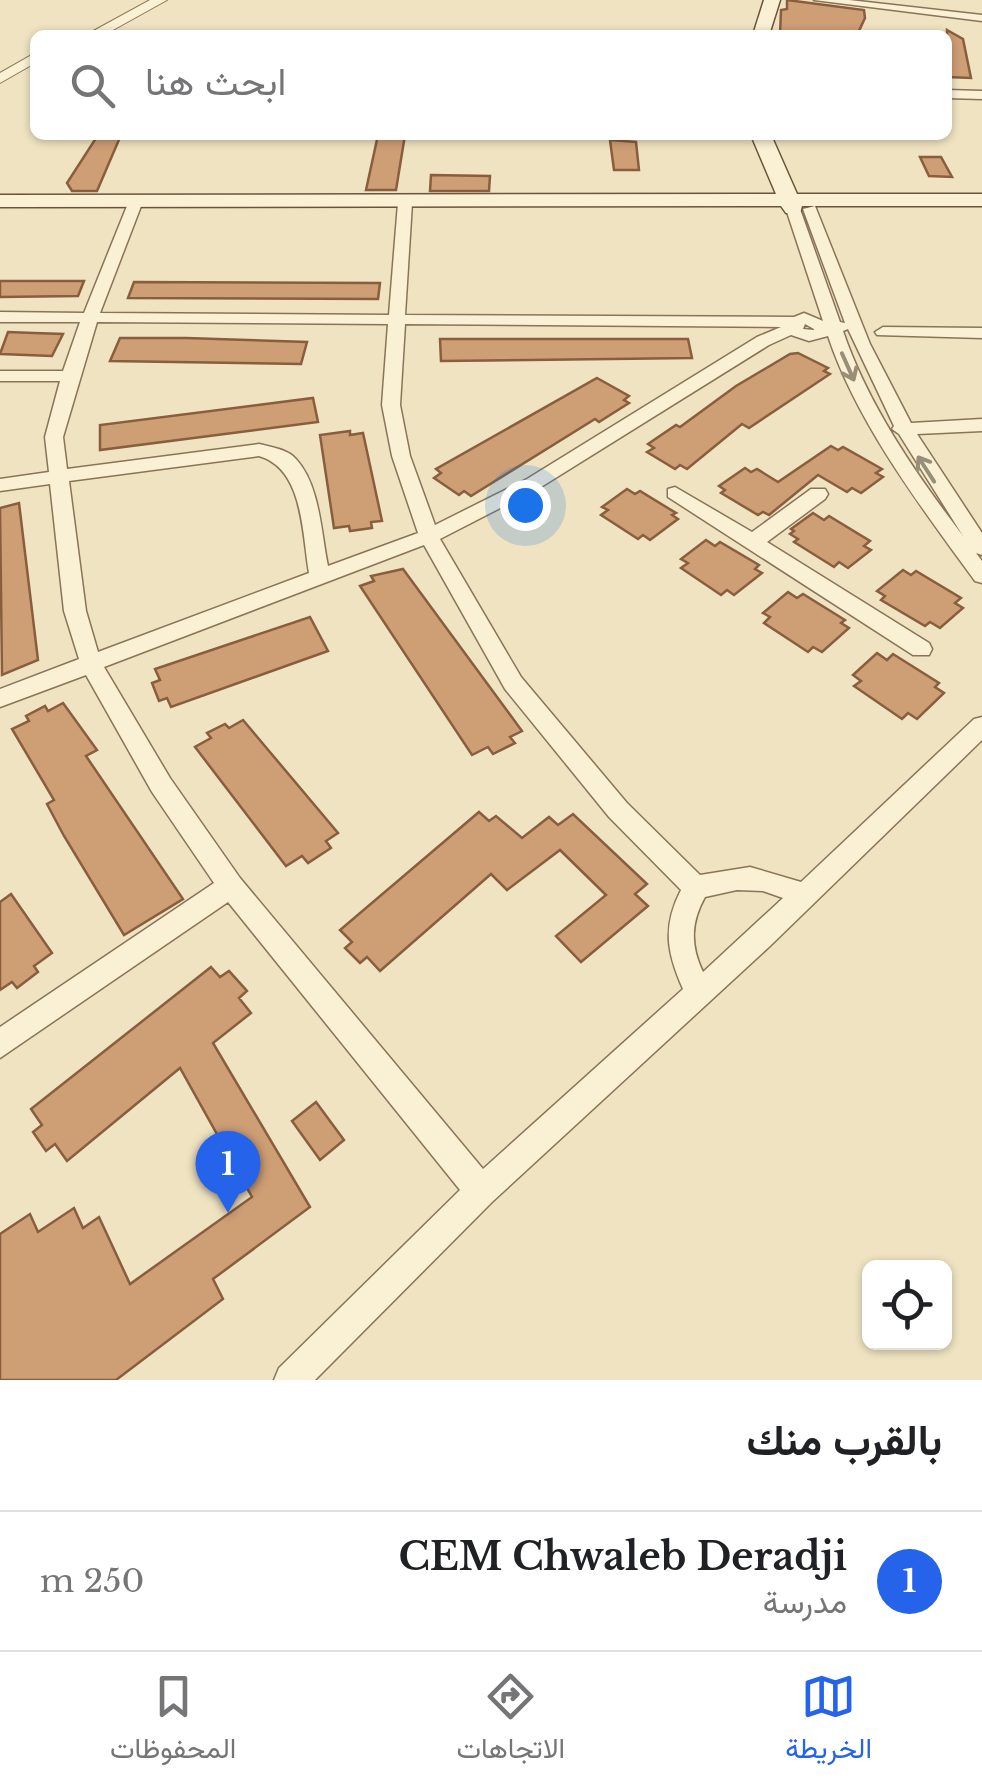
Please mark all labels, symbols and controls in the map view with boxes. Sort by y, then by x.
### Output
search box [30,30,952,140]
icon: search [65,58,120,113]
text: ابحث هنا [145,58,286,105]
one-way arrow [840,351,858,382]
one-way arrow [916,455,937,483]
your location [500,480,551,531]
pin: 1 [196,1130,260,1213]
map controls [862,1260,952,1350]
button: locate [862,1260,952,1350]
text: بالقرب منك [746,1414,942,1466]
text: CEM Chwaleb Deradji [398,1533,847,1580]
text: 250 m [40,1561,144,1601]
text: 1 [903,1561,916,1601]
text: مدرسة [763,1582,847,1622]
tab: المحفوظات [110,1669,236,1773]
tab: الاتجاهات [456,1669,565,1773]
tab: الخريطة [785,1669,872,1773]

